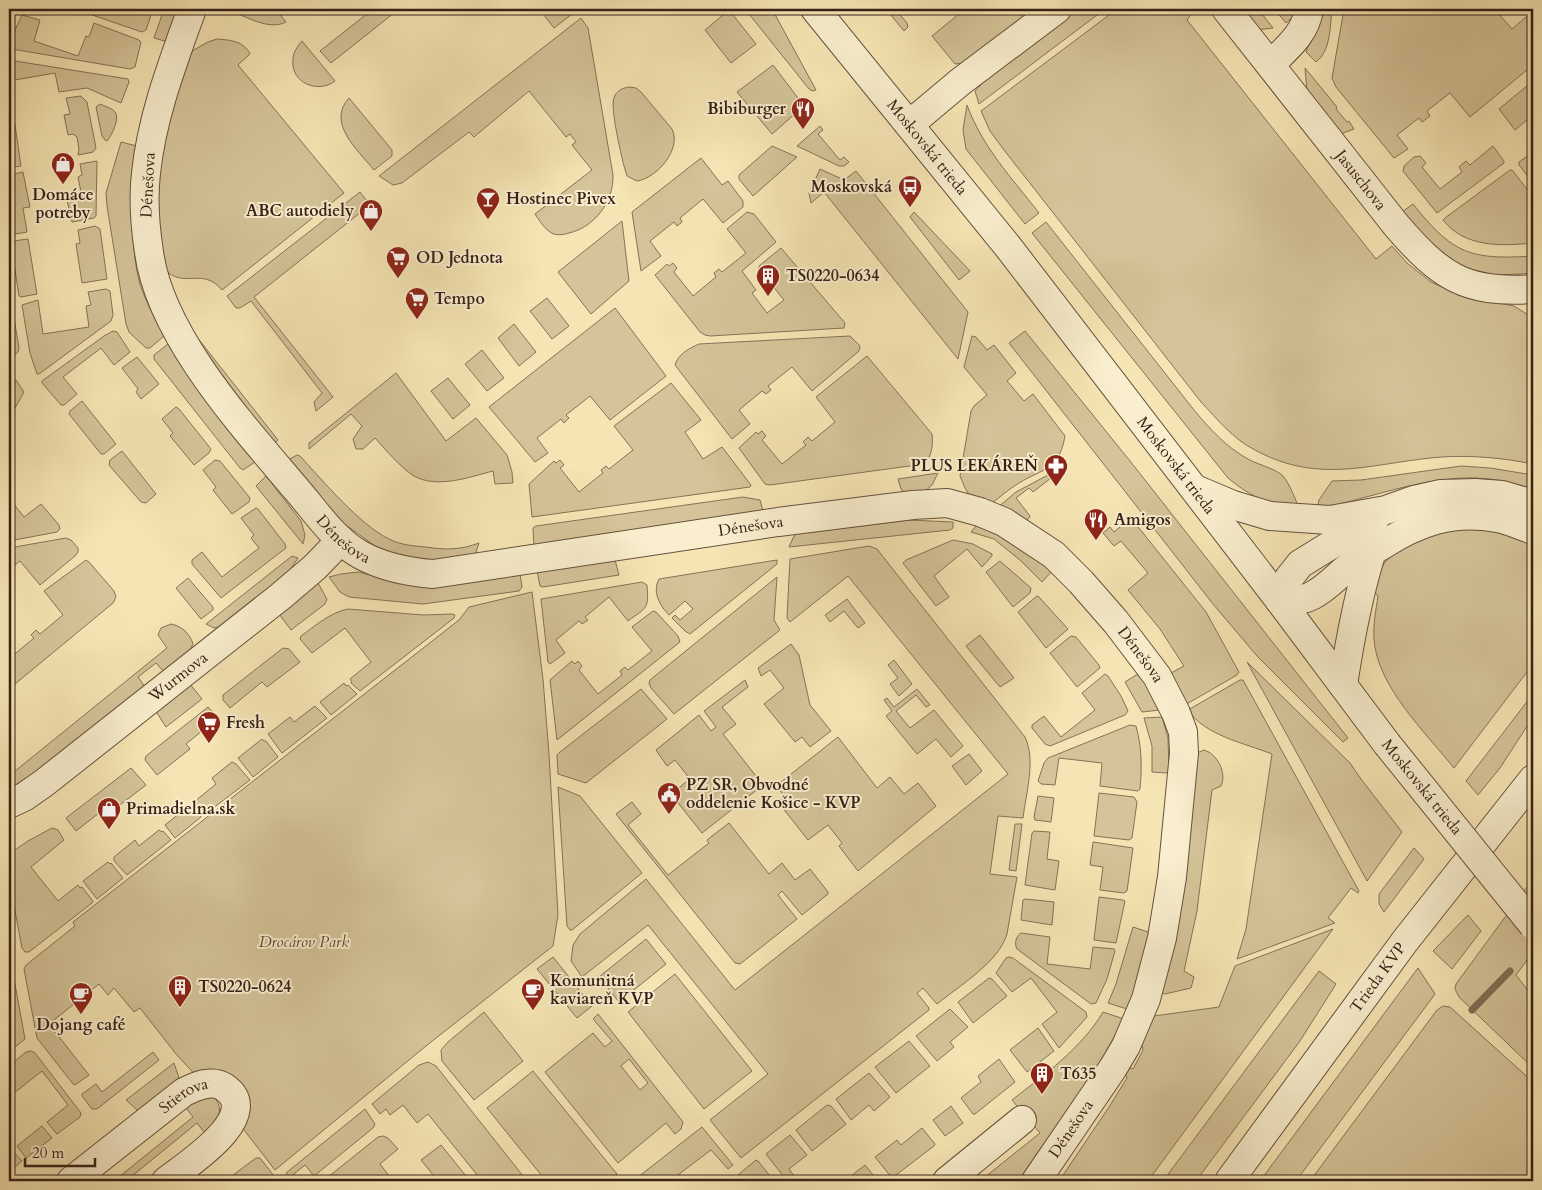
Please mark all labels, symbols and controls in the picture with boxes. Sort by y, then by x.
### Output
street label: Moskovská trieda [882,95,973,200]
restaurant icon: Bibiburger [790,96,816,130]
place label: Bibiburger [707,98,787,120]
street label: Jasuschova [1329,144,1392,215]
shop icon: Domáce potreby [50,151,76,185]
street label: Dénešova [135,152,161,218]
bus stop icon: Moskovská [897,174,923,208]
place label: Moskovská [811,176,892,198]
place label: Domáce potreby [32,184,94,224]
bar icon: Hostinec Pivex [475,186,501,220]
place label: Hostinec Pivex [506,188,616,210]
shop icon: ABC autodiely [358,198,384,232]
place label: ABC autodiely [246,200,354,222]
supermarket icon: OD Jednota [385,245,411,279]
place label: OD Jednota [416,247,503,269]
building icon: TS0220-0634 [755,263,781,297]
place label: TS0220-0634 [786,265,879,287]
supermarket icon: Tempo [404,286,430,320]
place label: Tempo [434,288,485,310]
street label: Moskovská trieda [1131,412,1221,519]
pharmacy icon: PLUS LEKÁREŇ [1043,453,1069,487]
place label: PLUS LEKÁREŇ [911,454,1038,477]
restaurant icon: Amigos [1083,507,1109,541]
place label: Amigos [1114,509,1171,531]
street label: Dénešova [311,510,374,569]
street label: Dénešova [717,510,785,542]
street label: Dénešova [1112,622,1170,686]
street label: Wurmova [143,647,212,708]
supermarket icon: Fresh [196,710,222,744]
place label: Fresh [226,712,265,734]
street label: Moskovská trieda [1376,734,1468,840]
place label: PZ SR, Obvodné oddelenie Košice - KVP [686,774,861,814]
public building icon: PZ SR, Obvodné oddelenie Košice - KVP [656,781,682,815]
shop icon: Primadielna.sk [96,796,122,830]
place label: Primadielna.sk [126,798,235,820]
park label: Drocárov Park [259,931,349,953]
street label: Trieda KVP [1345,938,1411,1017]
place label: Komunitná kaviareň KVP [550,970,653,1010]
building icon: TS0220-0624 [167,974,193,1008]
place label: TS0220-0624 [198,976,291,998]
cafe icon: Komunitná kaviareň KVP [520,977,546,1011]
cafe icon: Dojang café [68,981,94,1015]
place label: Dojang café [36,1014,126,1036]
building icon: T635 [1029,1061,1055,1095]
place label: T635 [1060,1063,1096,1085]
street label: Stierova [154,1073,210,1119]
street label: Dénešova [1044,1096,1099,1162]
scale bar [25,1135,95,1167]
text: 20 m [32,1143,64,1163]

